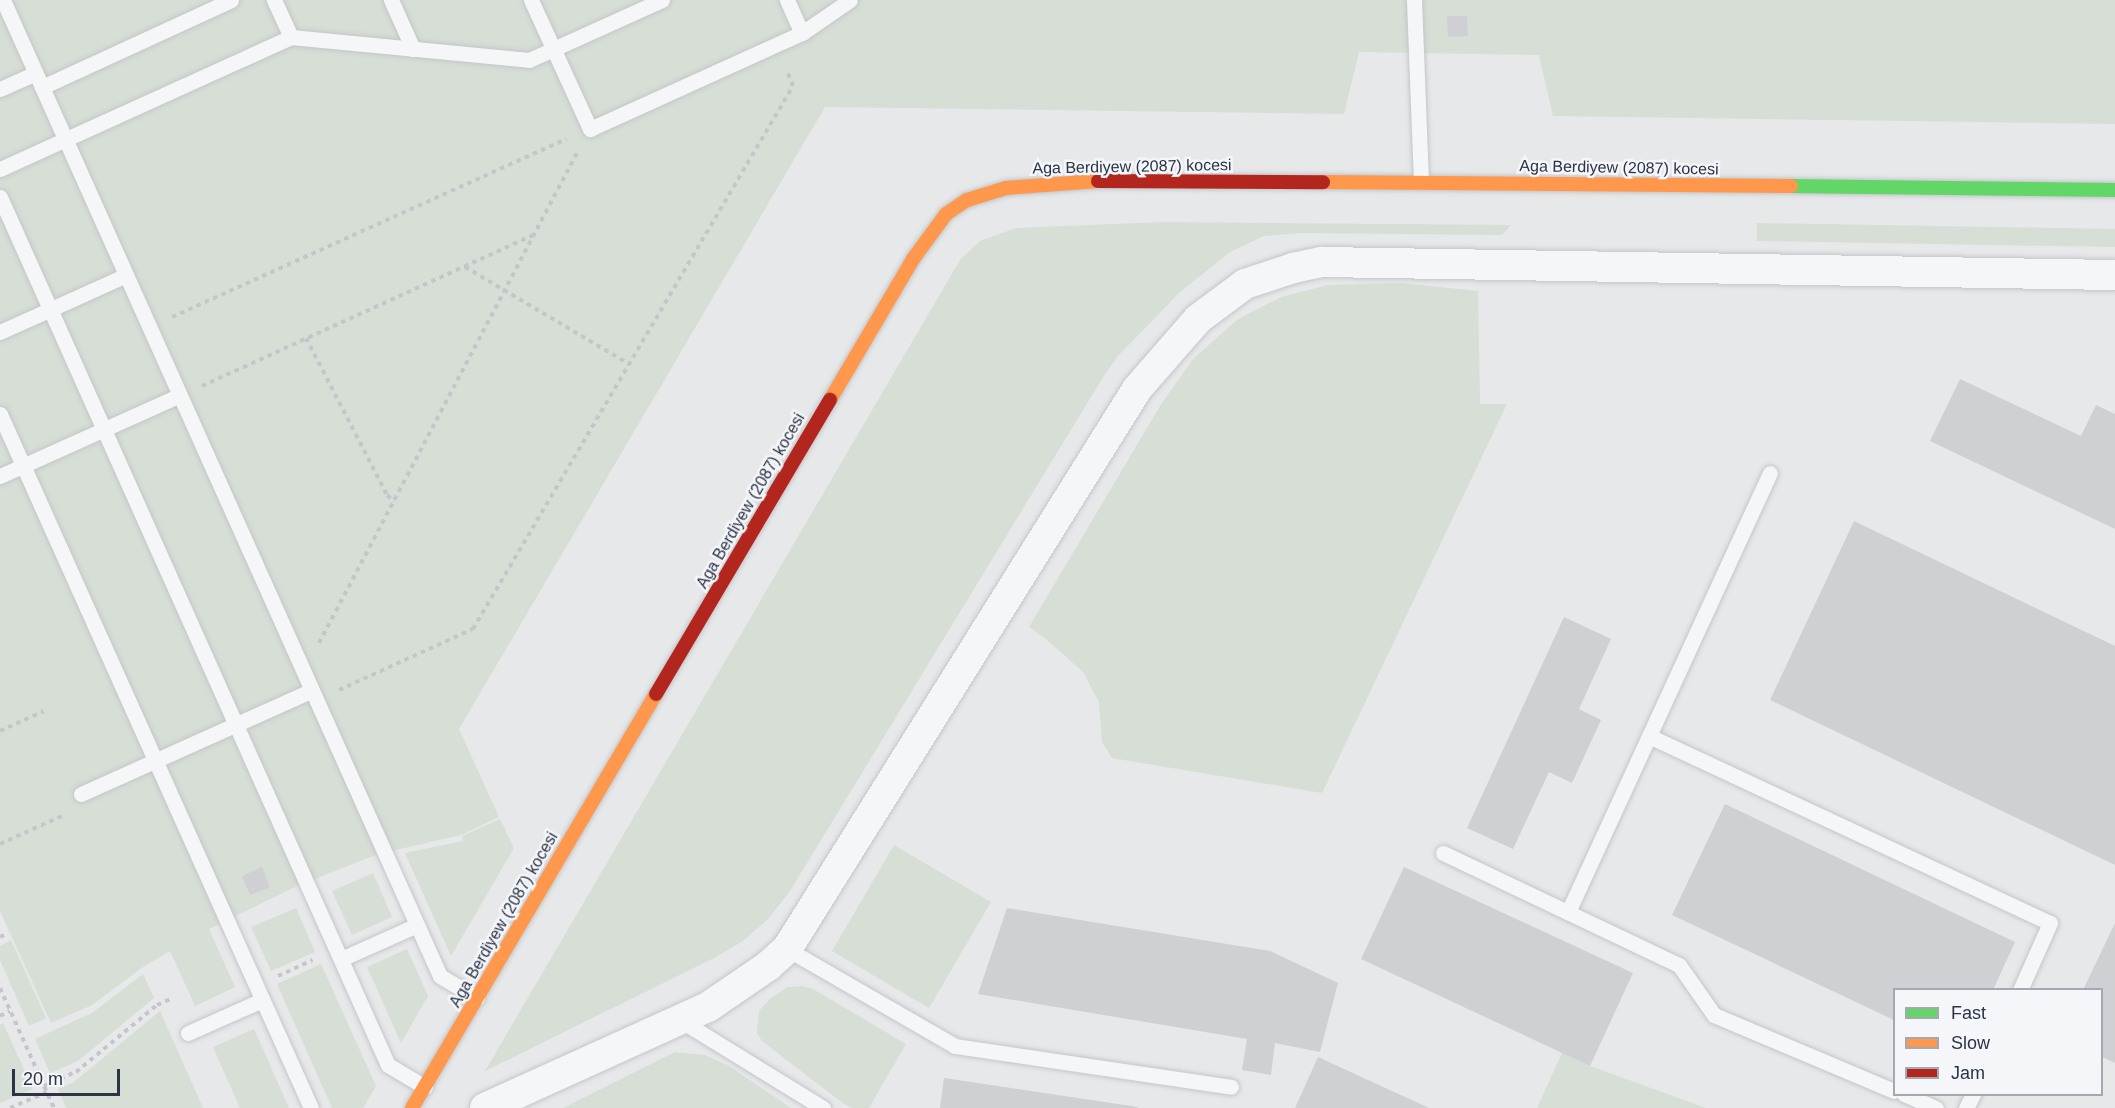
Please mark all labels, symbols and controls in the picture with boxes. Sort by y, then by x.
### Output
street label: Aga Berdiyew (2087) kocesi [1032,156,1232,178]
street label: Aga Berdiyew (2087) kocesi [1519,157,1719,179]
street label: Aga Berdiyew (2087) kocesi [693,410,809,592]
street label: Aga Berdiyew (2087) kocesi [446,829,562,1011]
legend [1893,988,2103,1096]
text: Fast [1951,1003,1986,1023]
text: Slow [1951,1033,1990,1053]
scale bar [15,1057,123,1095]
text: Jam [1951,1063,1985,1083]
text: 20 m [23,1069,63,1089]

